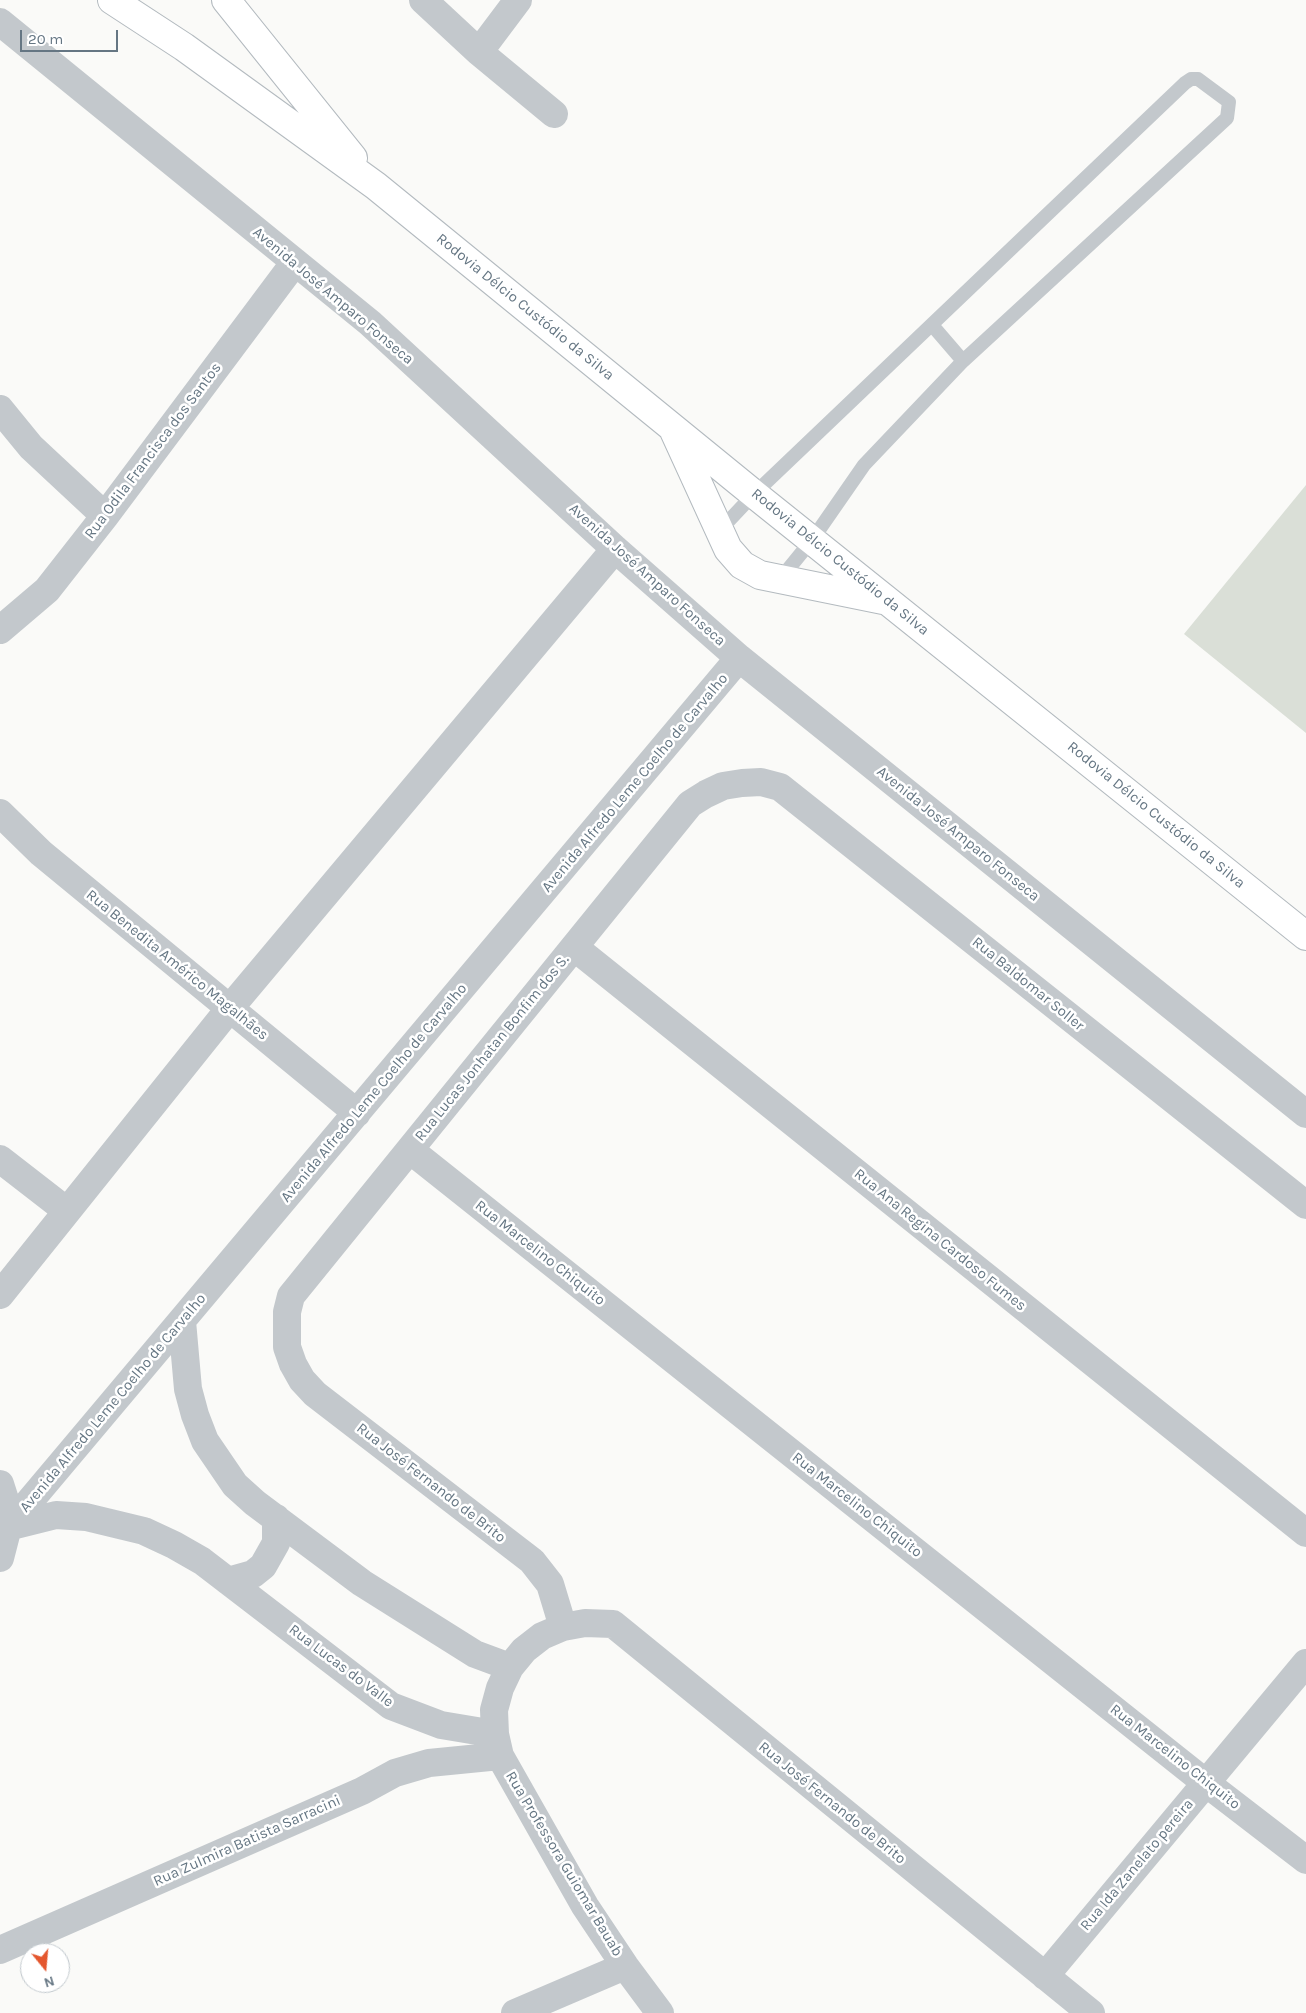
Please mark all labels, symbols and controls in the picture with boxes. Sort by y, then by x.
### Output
scale bar [22,20,120,52]
text: 20 m [28,30,63,48]
street label: Avenida José Amparo Fonseca [249,223,417,369]
street label: Rodovia Délcio Custódio da Silva [433,230,617,384]
street label: Rua Odila Francisca dos Santos [81,359,225,543]
street label: Rodovia Délcio Custódio da Silva [748,485,932,639]
street label: Avenida José Amparo Fonseca [565,500,729,650]
street label: Avenida Alfredo Leme Coelho de Carvalho [538,670,732,896]
street label: Rodovia Délcio Custódio da Silva [1064,738,1248,892]
street label: Avenida José Amparo Fonseca [873,763,1043,905]
street label: Rua Benedita Américo Magalhães [82,886,272,1044]
street label: Rua Baldomar Soller [968,933,1088,1035]
street label: Rua Lucas Jonhatan Bonfim dos S. [411,951,573,1145]
street label: Avenida Alfredo Leme Coelho de Carvalho [277,980,471,1206]
street label: Rua Ana Regina Cardoso Fumes [850,1165,1030,1315]
street label: Rua Marcelino Chiquito [471,1197,609,1309]
street label: Avenida Alfredo Leme Coelho de Carvalho [16,1290,210,1516]
street label: Rua José Fernando de Brito [353,1419,509,1547]
street label: Rua Marcelino Chiquito [788,1449,926,1561]
street label: Rua Lucas do Valle [285,1621,397,1711]
street label: Rua Marcelino Chiquito [1106,1701,1244,1813]
street label: Rua José Fernando de Brito [755,1738,909,1868]
street label: Rua Professora Guiomar Bauab [502,1768,626,1960]
street label: Rua Zulmira Batista Sarracini [151,1791,343,1891]
street label: Rua Ida Zanelato pereira [1077,1795,1197,1935]
north arrow [20,1943,70,1993]
text: N [42,1972,57,1991]

